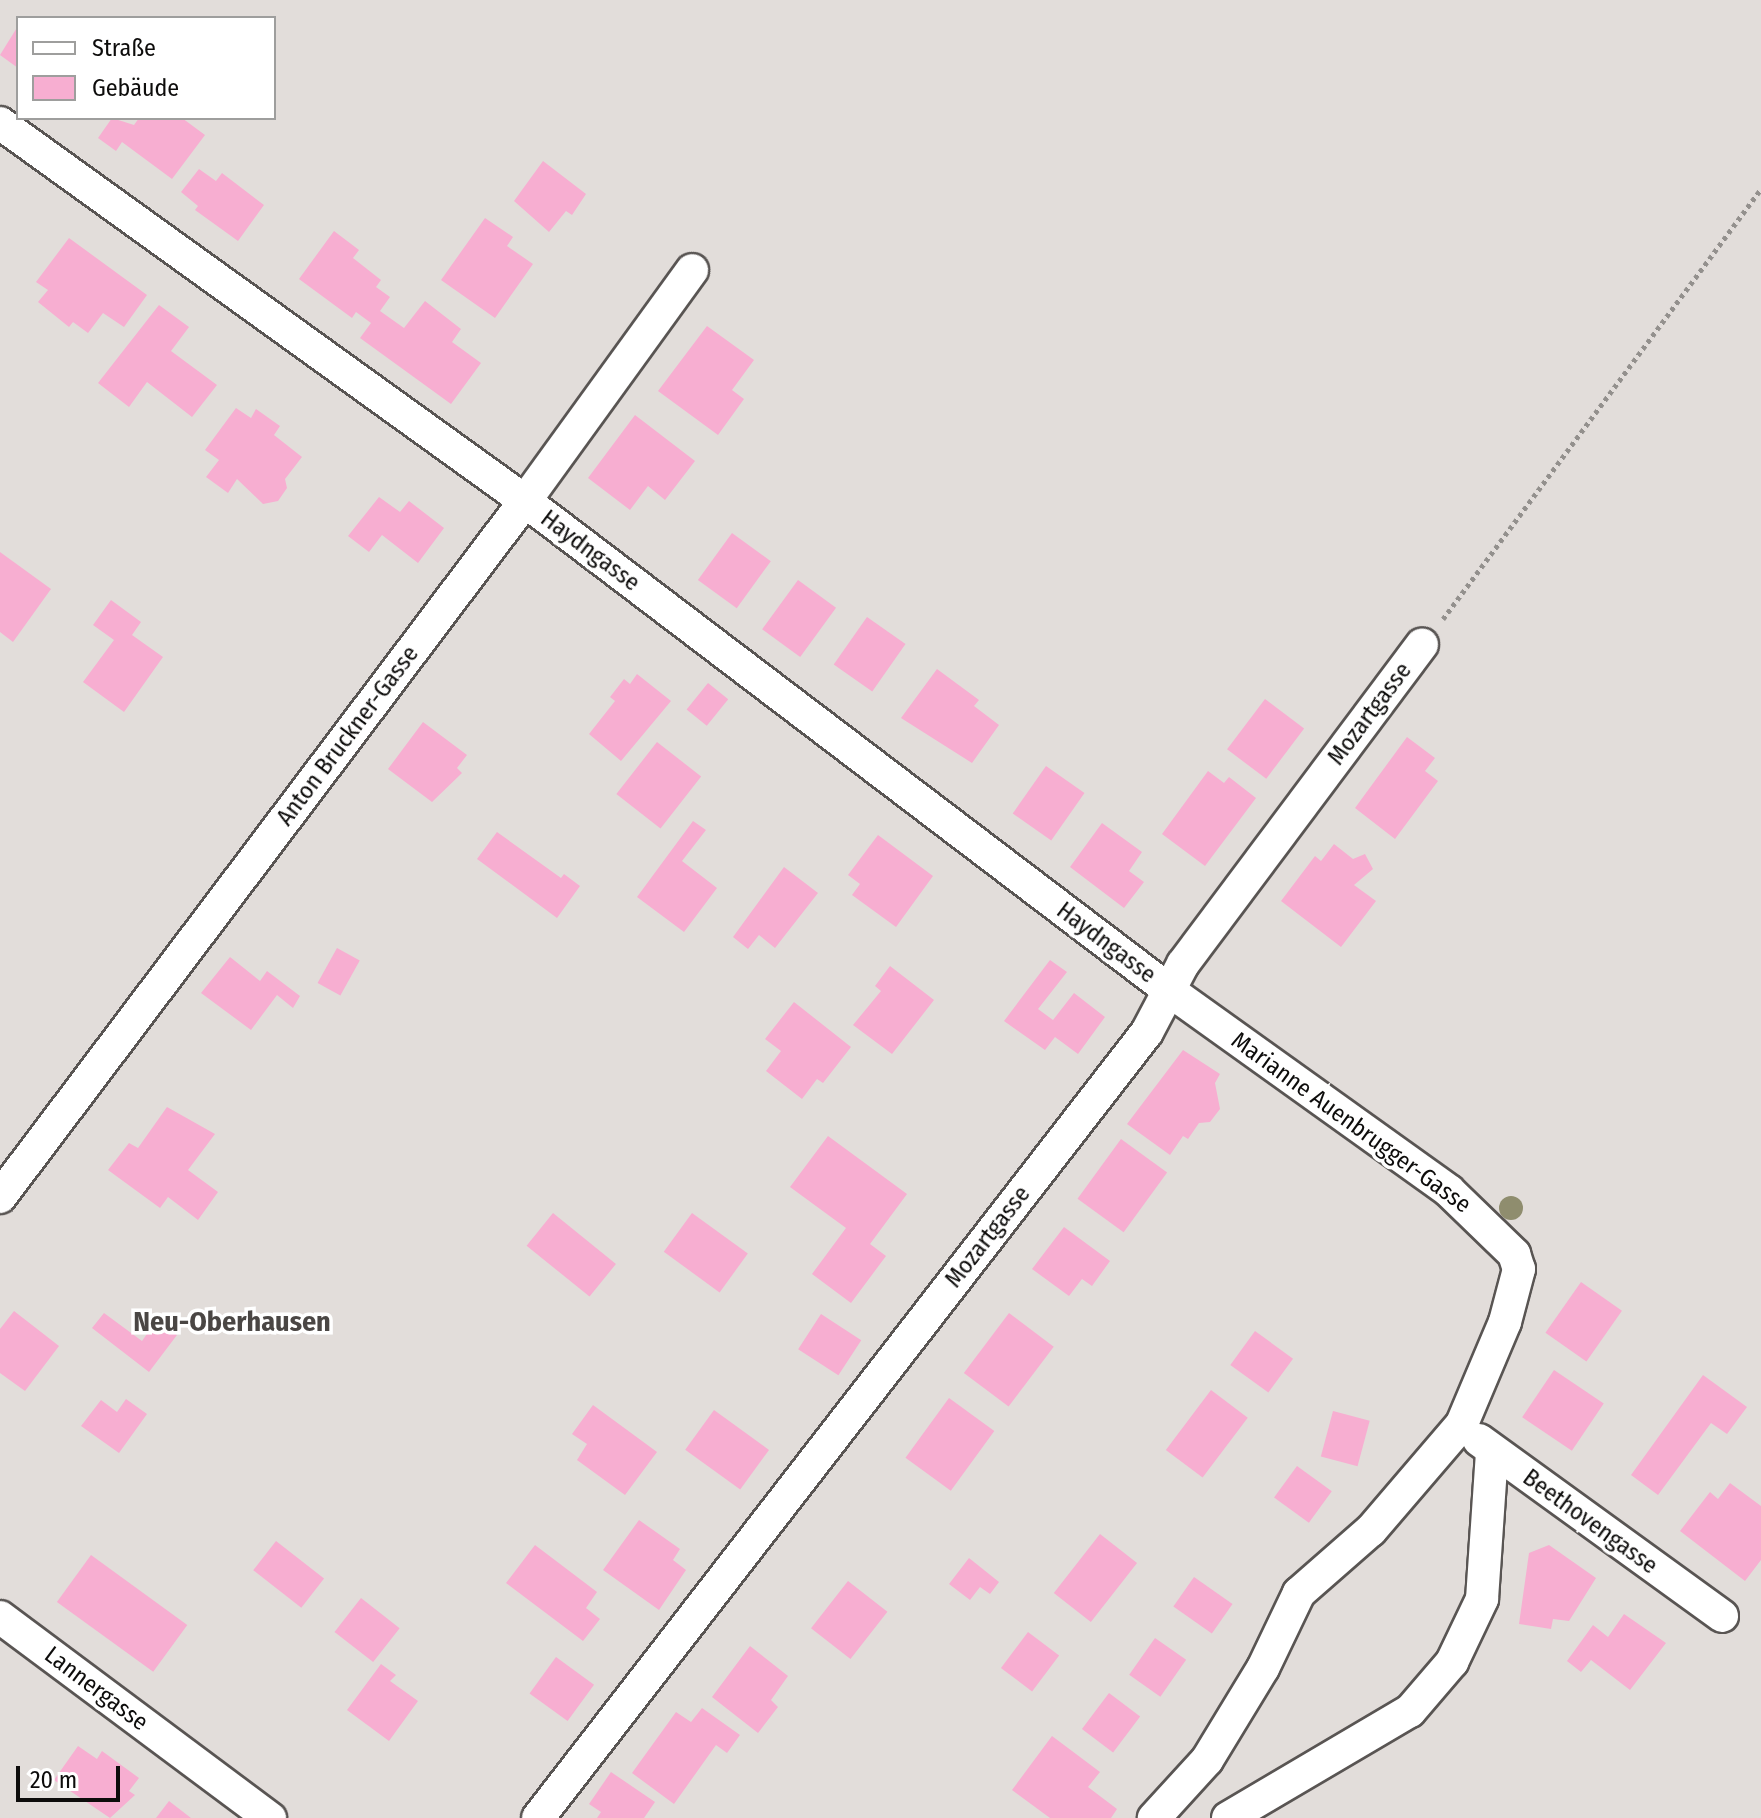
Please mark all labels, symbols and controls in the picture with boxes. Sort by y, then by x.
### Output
legend [16,16,276,120]
text: Straße [92,34,156,62]
text: Gebäude [92,74,179,102]
street label: Haydngasse [535,504,645,598]
street label: Anton Bruckner-Gasse [271,640,425,832]
street label: Mozartgasse [1322,657,1418,771]
street label: Haydngasse [1051,896,1161,990]
street label: Marianne Auenbrugger-Gasse [1226,1026,1476,1220]
street label: Mozartgasse [939,1181,1037,1293]
district label: Neu-Oberhausen [133,1305,331,1339]
street label: Beethovengasse [1517,1463,1663,1581]
street label: Lannergasse [39,1641,153,1737]
scale bar [20,1750,124,1800]
text: 20 m [30,1766,77,1794]

